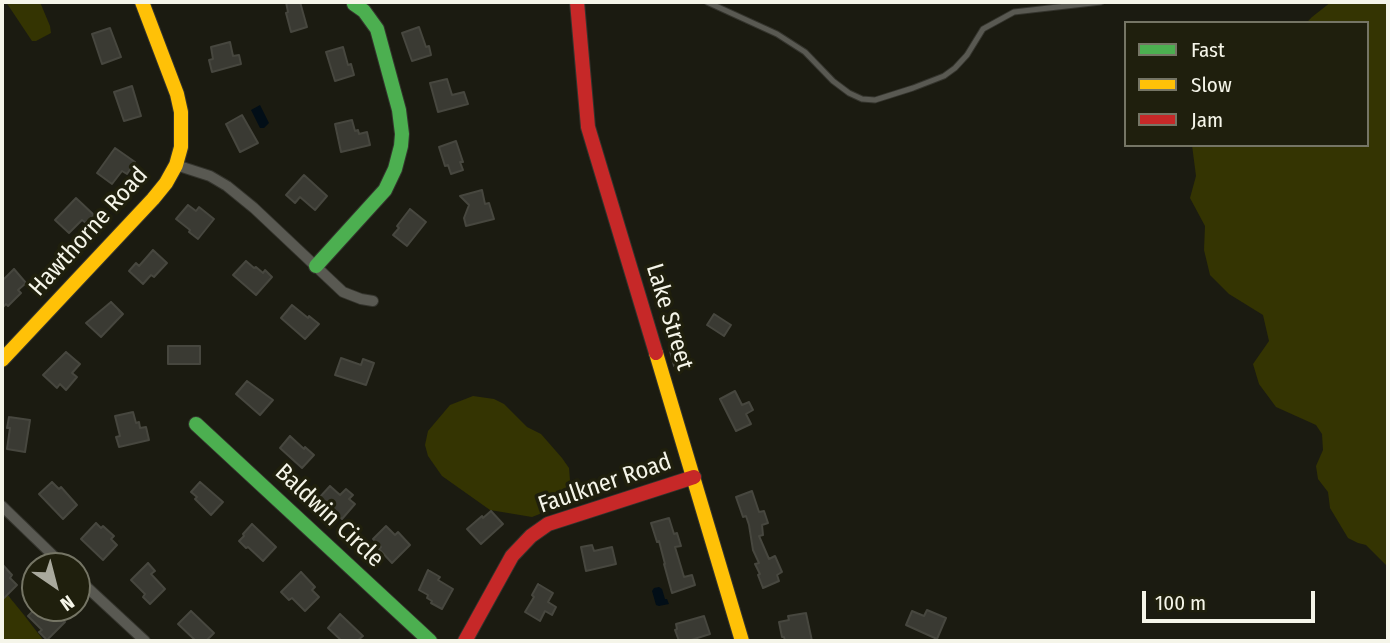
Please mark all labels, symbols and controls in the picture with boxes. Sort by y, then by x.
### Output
legend [1124,21,1369,147]
text: Fast [1191,37,1225,63]
text: Slow [1191,72,1232,98]
text: Jam [1191,107,1223,133]
street label: Hawthorne Road [24,162,154,302]
street label: Lake Street [639,260,699,374]
street label: Faulkner Road [535,448,675,520]
street label: Baldwin Circle [269,458,389,574]
north arrow [21,552,91,622]
scale bar [1145,576,1318,620]
text: N [56,590,78,616]
text: 100 m [1155,590,1206,616]

